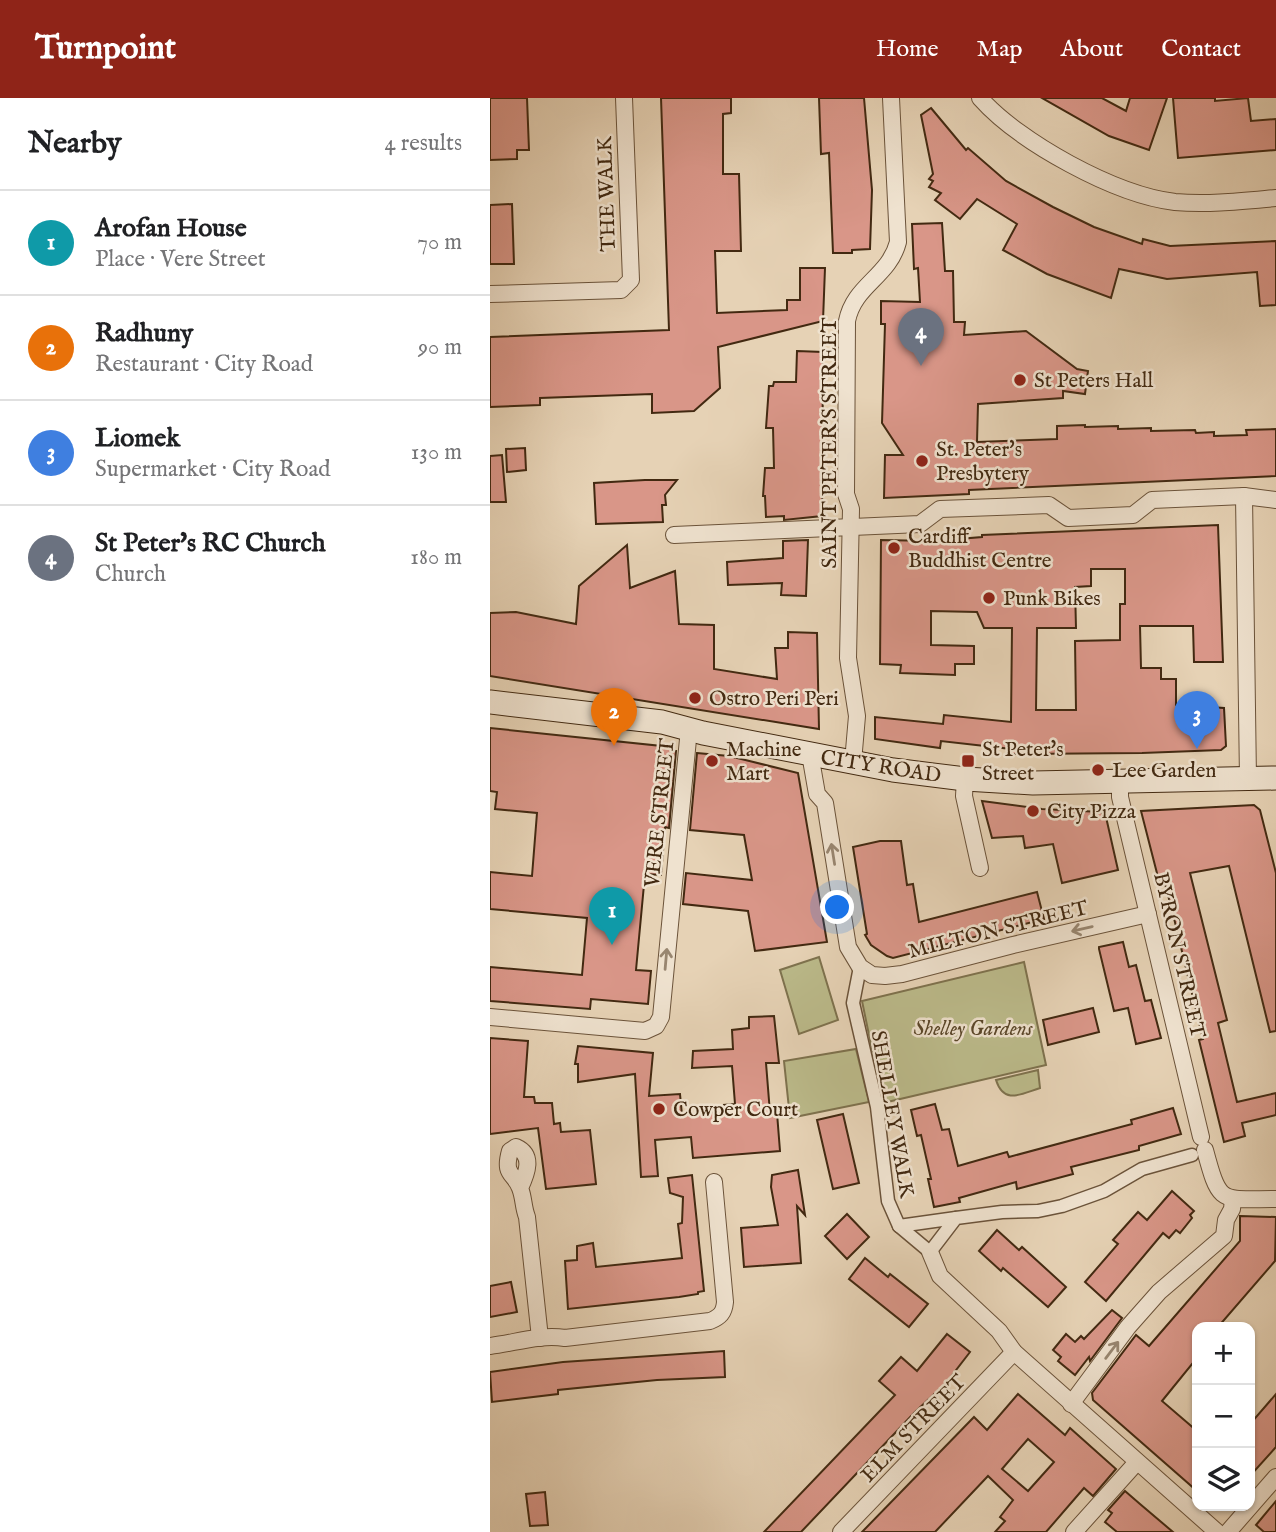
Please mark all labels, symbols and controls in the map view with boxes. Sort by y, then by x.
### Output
text: Turnpoint [35,28,176,70]
text: Home [876,34,939,65]
text: Map [977,34,1023,65]
text: About [1061,34,1123,65]
text: Contact [1161,34,1241,65]
text: Nearby [28,125,121,163]
text: 4 results [384,129,462,158]
street label: THE WALK [592,135,623,252]
text: Arofan House [95,212,247,245]
text: 1 [47,228,55,257]
text: 70 m [417,228,462,257]
text: Place · Vere Street [95,245,266,274]
pin: 4 [898,308,944,366]
text: Radhuny [95,317,193,350]
street label: SAINT PETER'S STREET [817,317,844,569]
text: 2 [46,333,56,362]
text: 90 m [418,333,462,362]
text: Restaurant · City Road [95,350,313,379]
place label: St Peters Hall [1034,368,1153,395]
marker: St Peters Hall [1012,372,1028,388]
text: Liomek [95,422,180,455]
place label: St. Peter's Presbytery [936,437,1030,488]
text: 3 [47,438,55,467]
text: 130 m [411,438,462,467]
marker: St. Peter's Presbytery [914,453,930,469]
text: Supermarket · City Road [95,455,331,484]
place label: Cardiff Buddhist Centre [908,524,1052,575]
text: St Peter's RC Church [95,527,326,560]
marker: Cardiff Buddhist Centre [886,540,902,556]
text: 4 [45,543,57,572]
text: 180 m [410,543,462,572]
text: Church [95,560,166,589]
place label: Punk Bikes [1003,586,1101,613]
marker: Punk Bikes [981,590,997,606]
place label: Ostro Peri Peri [709,686,839,713]
pin: 2 [591,688,637,746]
marker: Ostro Peri Peri [687,690,703,706]
pin: 3 [1174,691,1220,749]
street label: VERE STREET [639,737,682,890]
place label: Machine Mart [726,737,802,788]
place label: St Peter's Street [982,737,1064,788]
street label: CITY ROAD [819,745,943,790]
marker: Machine Mart [704,753,720,769]
marker: St Peter's Street [960,753,976,769]
place label: Lee Garden [1112,758,1216,785]
marker: Lee Garden [1090,762,1106,778]
place label: City Pizza [1047,799,1137,826]
marker: City Pizza [1025,803,1041,819]
one-way arrow [826,844,839,866]
street label: BYRON STREET [1146,870,1211,1042]
pin: 1 [589,887,635,945]
your location [820,890,854,924]
street label: MILTON STREET [906,895,1092,966]
one-way arrow [1071,923,1093,936]
one-way arrow [660,948,673,971]
park label: Shelley Gardens [913,1016,1034,1043]
street label: SHELLEY WALK [864,1028,920,1201]
place label: Cowper Court [673,1097,798,1124]
marker: Cowper Court [651,1101,667,1117]
map controls [1192,1322,1255,1511]
button: + [1192,1322,1255,1385]
one-way arrow [1104,1340,1119,1359]
street label: ELM STREET [856,1369,973,1489]
button: − [1192,1385,1255,1448]
button: layers [1192,1448,1255,1511]

